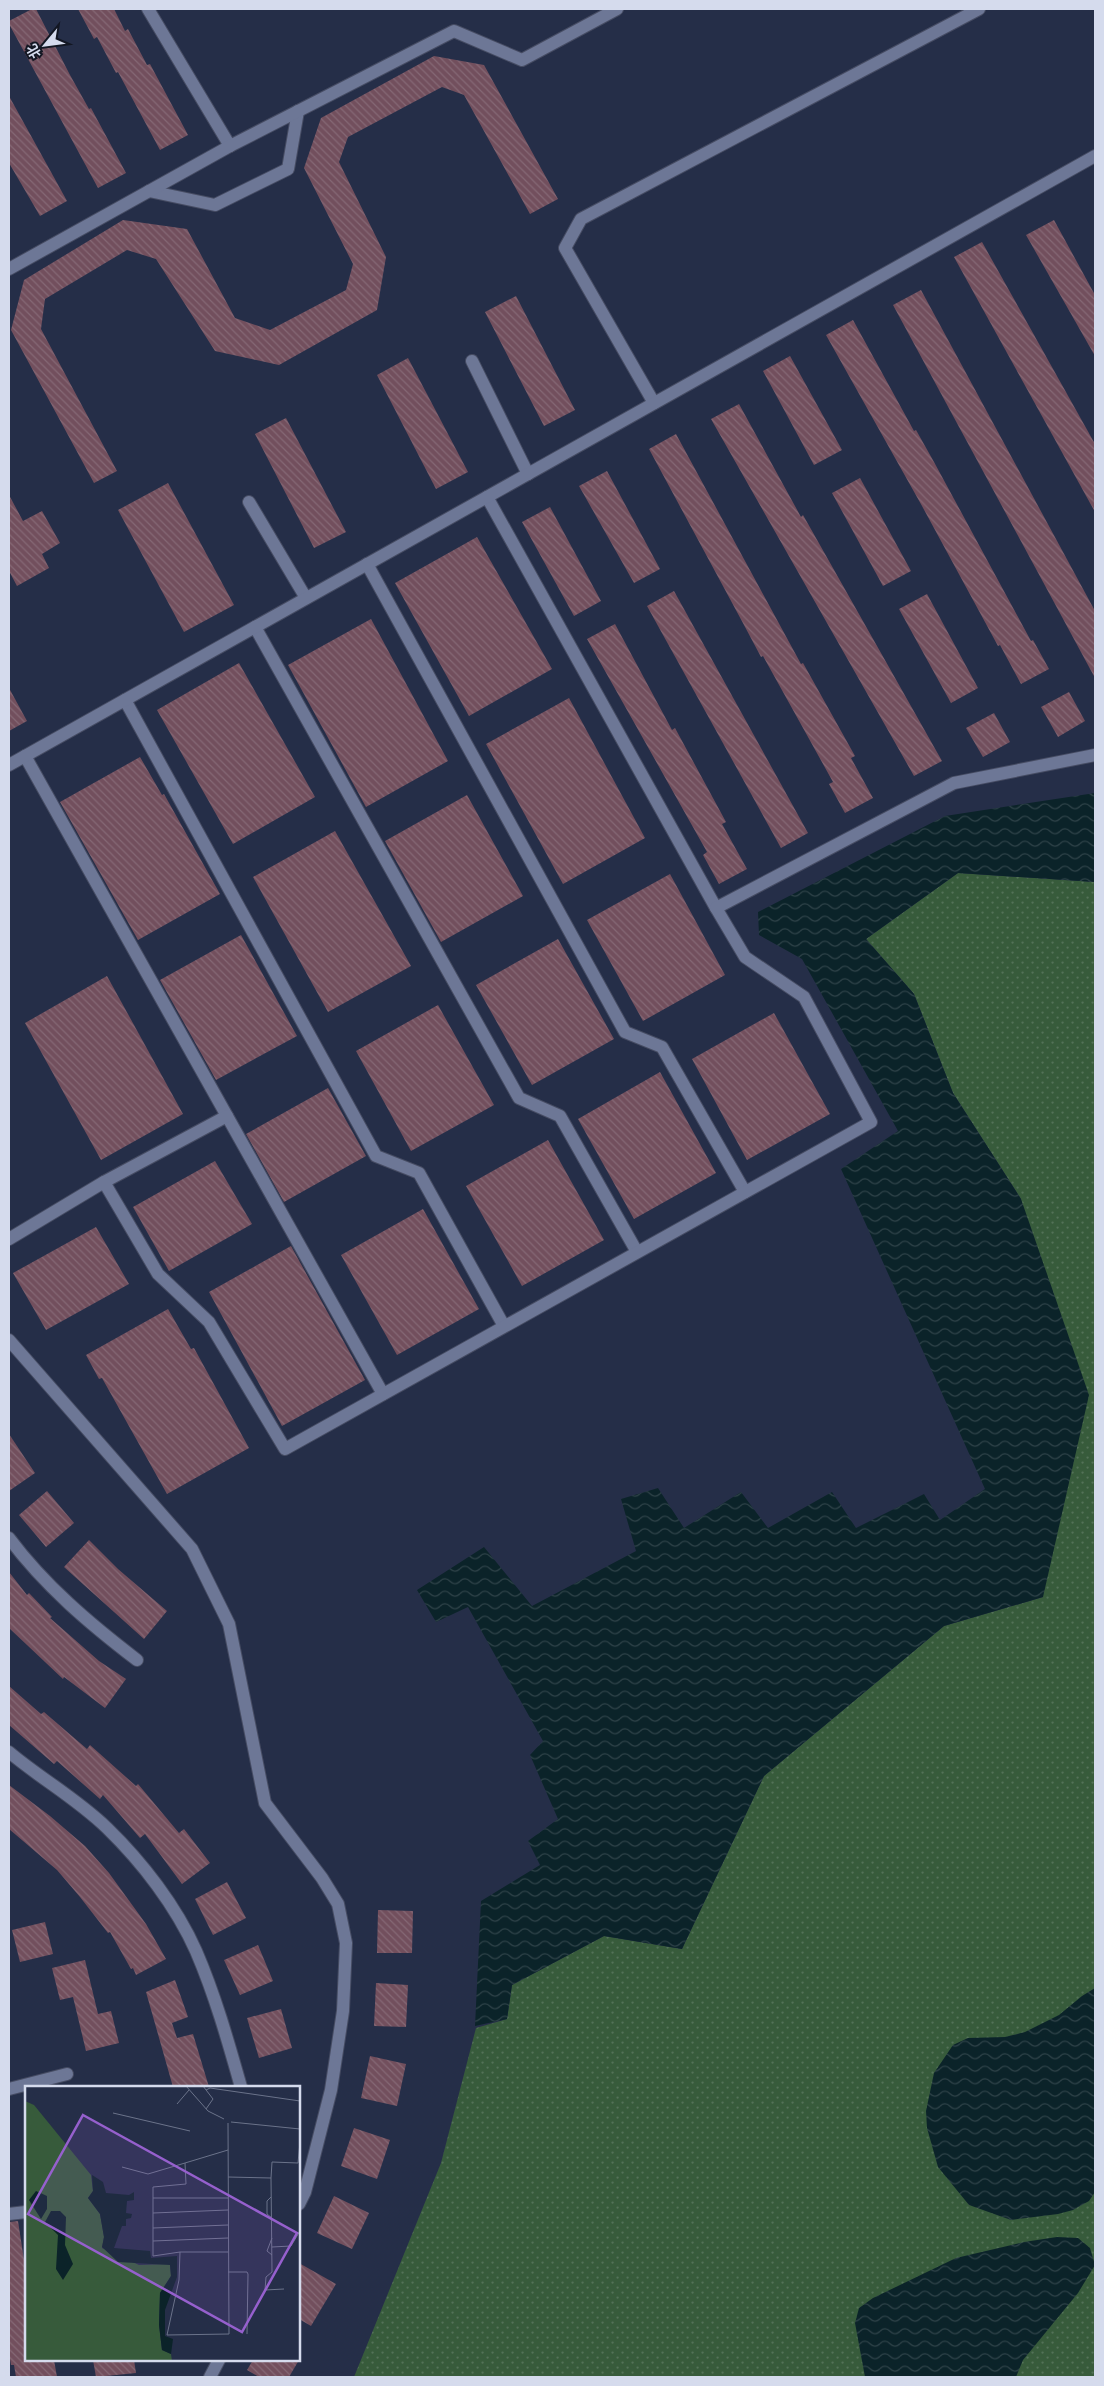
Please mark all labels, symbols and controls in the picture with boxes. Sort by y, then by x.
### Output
north arrow [20,20,70,70]
text: 北 [23,41,45,61]
inset map [25,2086,300,2361]

